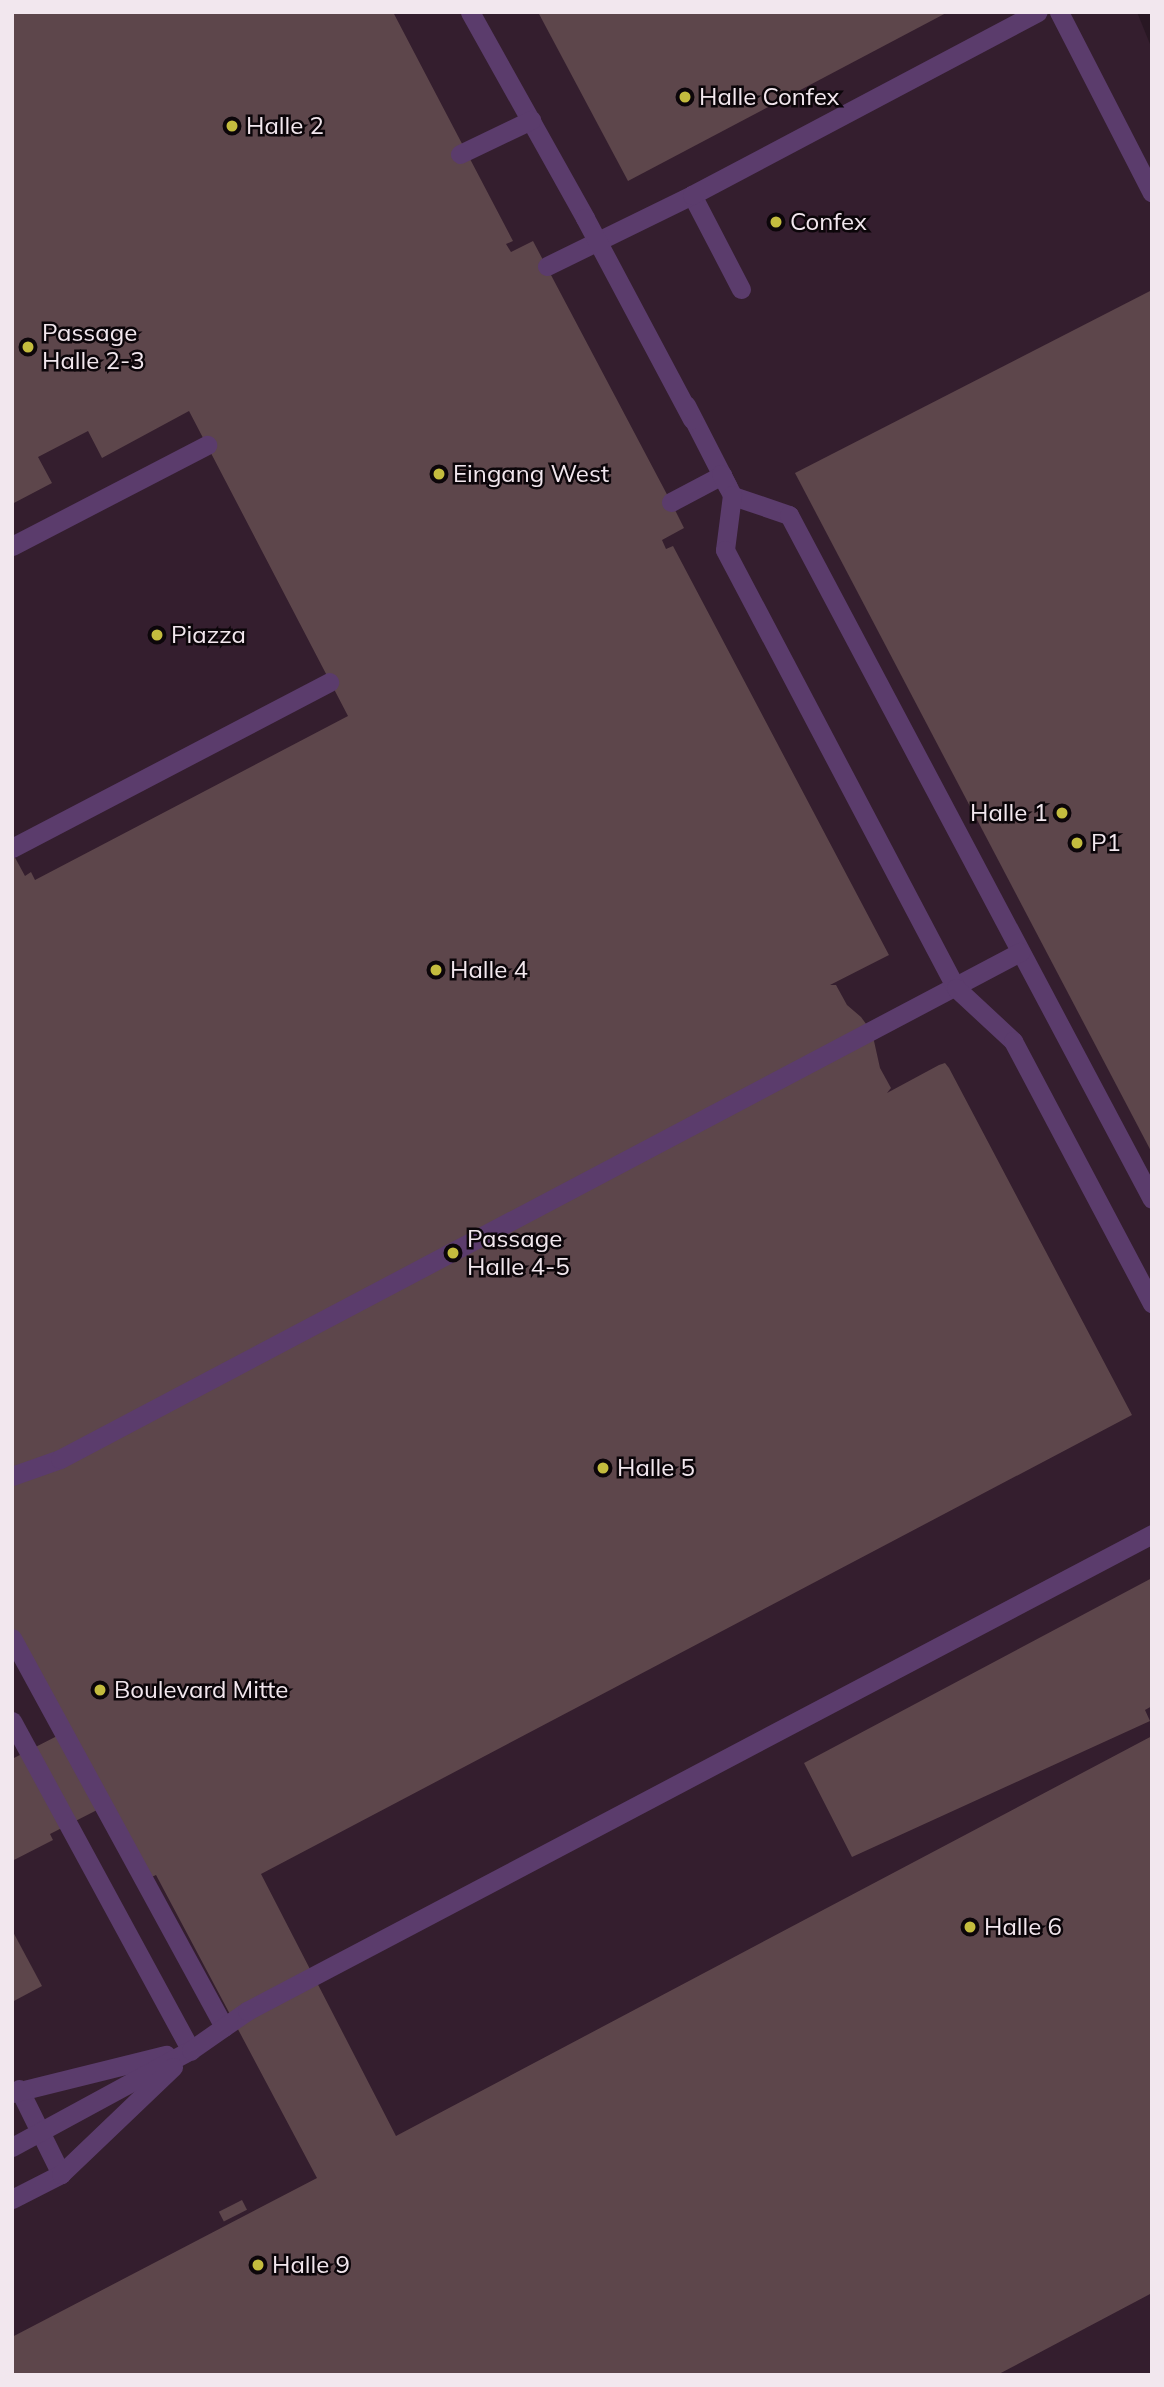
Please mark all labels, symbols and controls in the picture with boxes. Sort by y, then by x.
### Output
place label: Halle Confex [699,83,839,111]
marker: Halle Confex [677,89,693,105]
place label: Halle 2 [246,112,324,140]
marker: Halle 2 [224,118,240,134]
place label: Confex [790,208,867,236]
marker: Confex [768,214,784,230]
place label: Passage Halle 2-3 [42,319,145,375]
marker: Passage Halle 2-3 [20,339,36,355]
place label: Eingang West [453,460,609,488]
marker: Eingang West [431,466,447,482]
place label: Piazza [171,621,246,649]
marker: Piazza [149,627,165,643]
place label: Halle 1 [970,799,1048,827]
marker: Halle 1 [1054,805,1070,821]
place label: P1 [1091,829,1121,857]
marker: P1 [1069,835,1085,851]
place label: Halle 4 [450,956,528,984]
marker: Halle 4 [428,962,444,978]
place label: Passage Halle 4-5 [467,1225,570,1281]
marker: Passage Halle 4-5 [445,1245,461,1261]
place label: Halle 5 [617,1454,695,1482]
marker: Halle 5 [595,1460,611,1476]
place label: Boulevard Mitte [114,1676,288,1704]
marker: Boulevard Mitte [92,1682,108,1698]
place label: Halle 6 [984,1913,1062,1941]
marker: Halle 6 [962,1919,978,1935]
place label: Halle 9 [272,2251,350,2279]
marker: Halle 9 [250,2257,266,2273]

